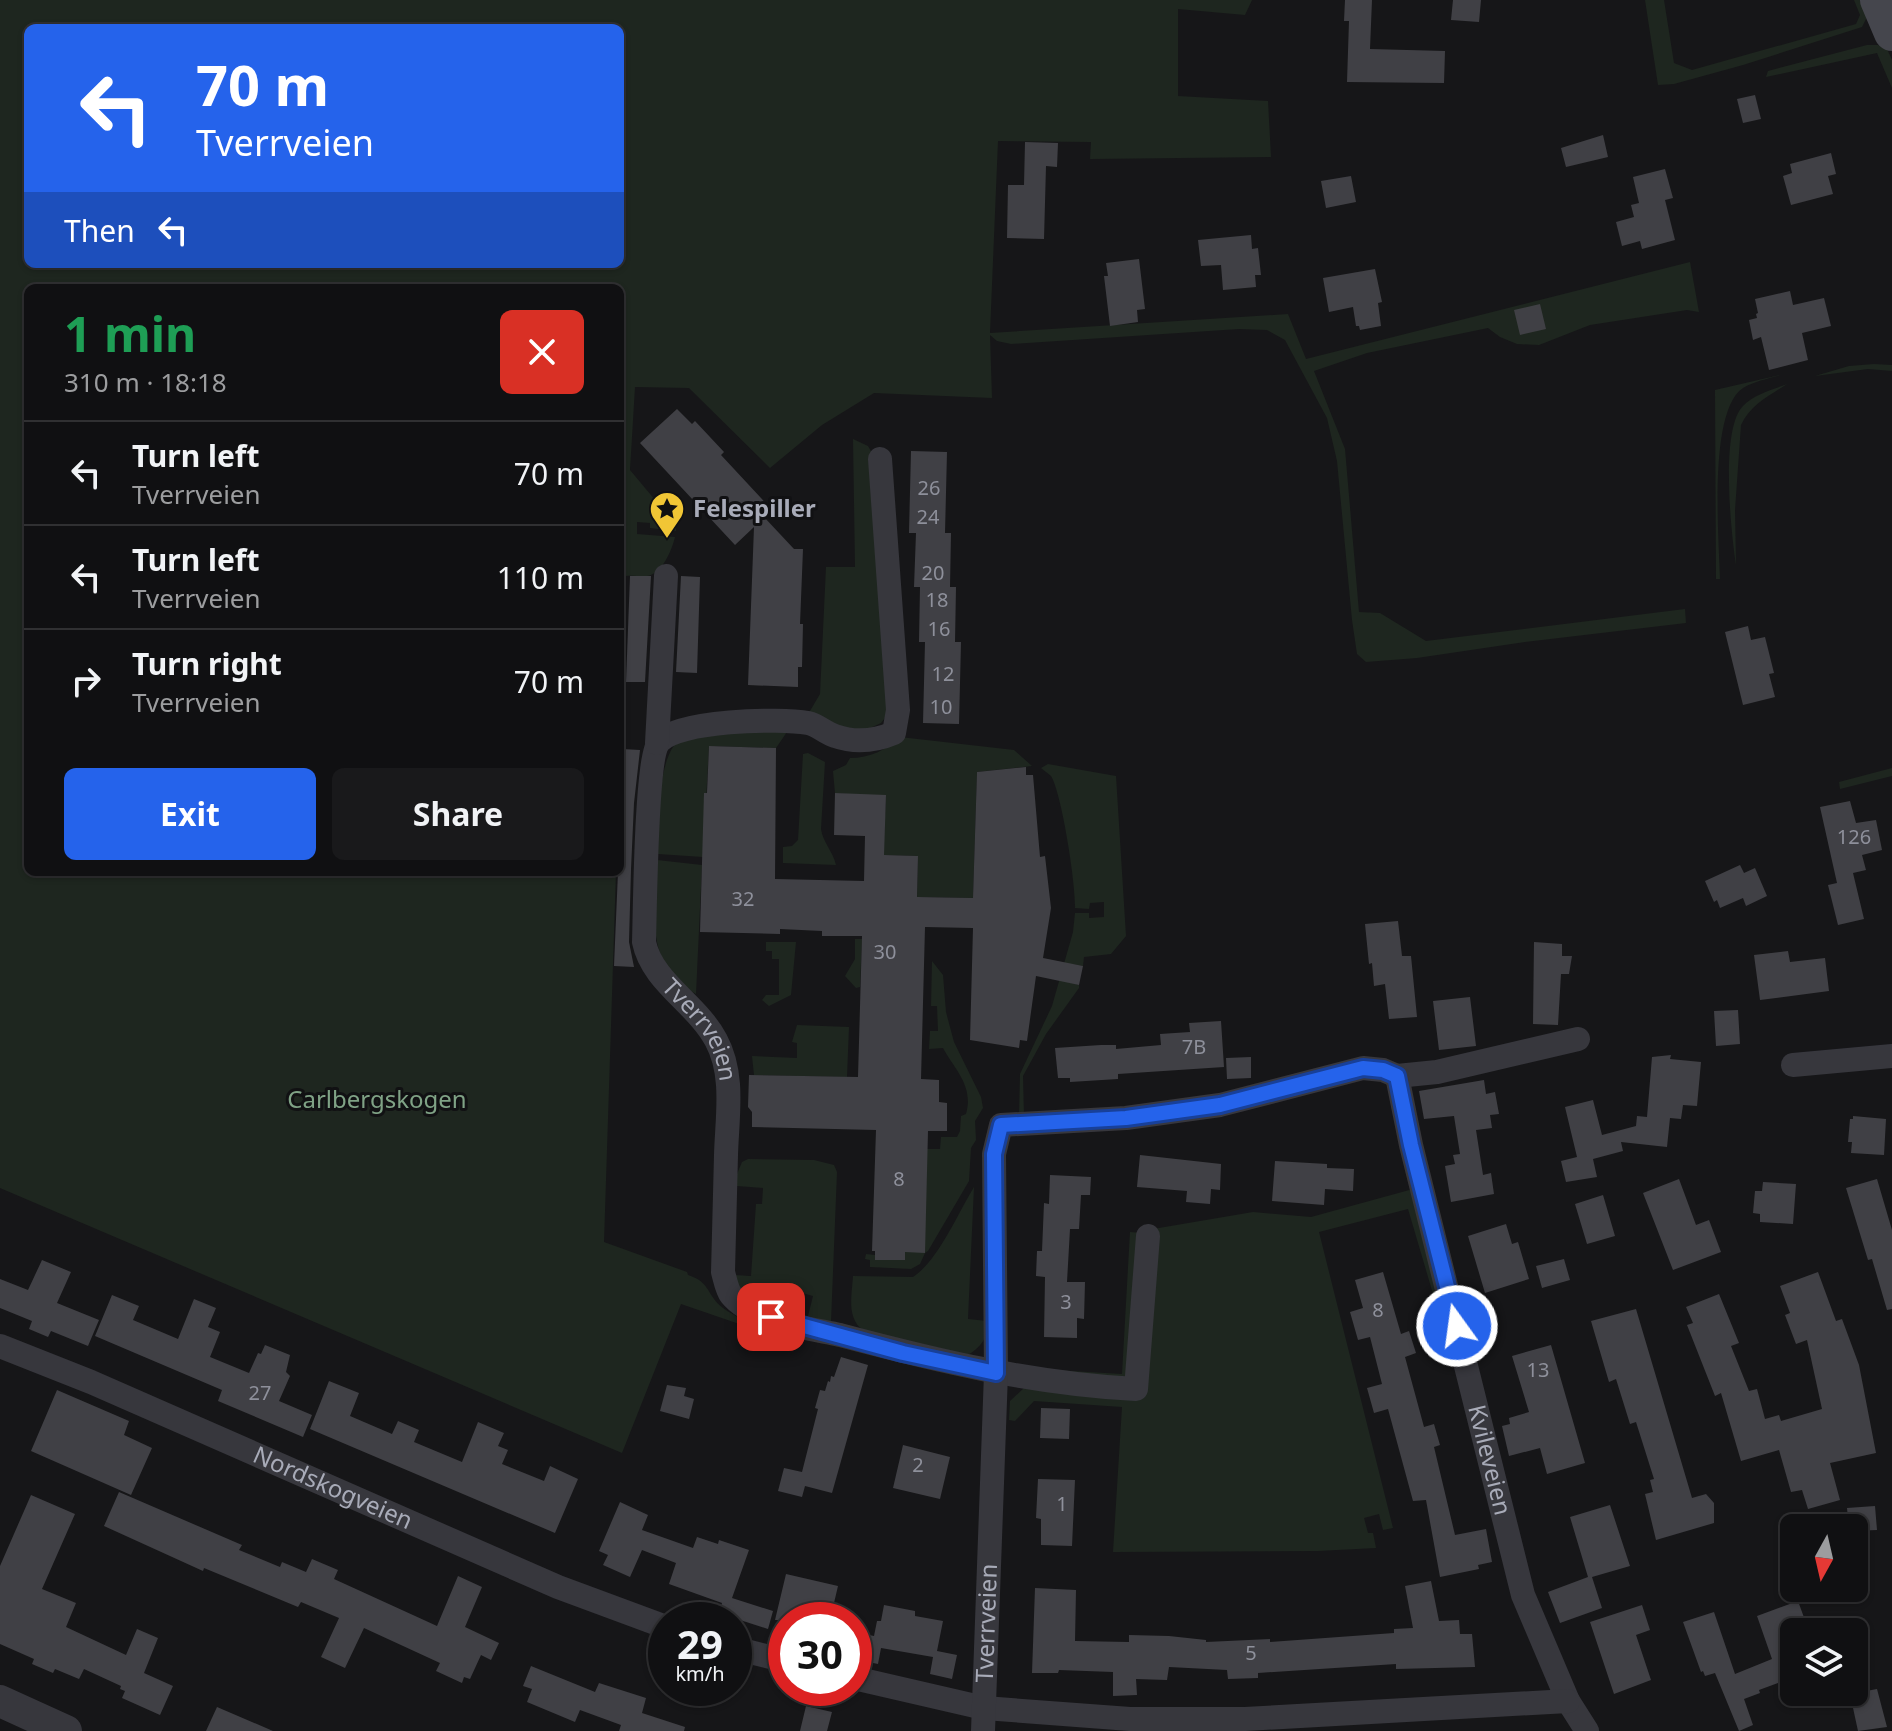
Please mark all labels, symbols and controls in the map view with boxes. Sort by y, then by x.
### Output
text: 70 m [196,46,329,122]
icon: left [64,56,168,160]
text: Tverrveien [196,118,374,167]
icon: left [151,208,195,252]
text: Then [64,210,135,251]
text: 1 min [64,301,196,366]
button: close [500,310,584,394]
text: 310 m · 18:18 [64,364,227,400]
text: Turn left [132,435,260,476]
icon: left [64,451,108,495]
text: 70 m [514,453,584,494]
house number: 26 [918,474,940,501]
text: Tverrveien [132,476,261,512]
place icon: Felespiller [648,490,686,540]
place label: Felespiller [693,491,816,524]
house number: 24 [917,503,940,530]
text: Turn left [132,539,260,580]
icon: left [64,555,108,599]
text: 110 m [497,557,584,598]
house number: 20 [922,559,944,586]
text: Tverrveien [132,580,261,616]
house number: 18 [926,586,948,613]
house number: 16 [928,615,950,642]
text: Turn right [132,643,282,684]
icon: right [64,659,108,703]
house number: 12 [932,660,954,687]
text: 70 m [514,661,584,702]
text: Tverrveien [132,684,261,720]
house number: 10 [930,693,952,720]
button: Exit [64,768,316,860]
button: Share [332,768,584,860]
house number: 126 [1837,823,1871,850]
house number: 32 [732,885,754,912]
house number: 30 [874,938,896,965]
street label: Tverrveien [655,970,746,1083]
house number: 7B [1182,1033,1206,1060]
park label: Carlbergskogen [287,1082,467,1115]
house number: 8 [893,1165,905,1192]
pin [737,1283,805,1351]
position arrow [1415,1284,1499,1368]
house number: 3 [1060,1288,1072,1315]
icon: arrive [749,1295,793,1339]
house number: 8 [1372,1296,1384,1323]
house number: 13 [1527,1356,1549,1383]
house number: 27 [249,1379,271,1406]
street label: Kvileveien [1461,1401,1520,1518]
street label: Nordskogveien [249,1437,418,1536]
house number: 2 [912,1451,924,1478]
house number: 1 [1056,1490,1068,1517]
north arrow [1780,1514,1868,1602]
map controls [1780,1514,1868,1706]
street label: Tverrveien [967,1563,1004,1683]
speed limit sign: 30 [768,1602,872,1706]
text: 29 [677,1616,723,1671]
button: layers [1780,1618,1868,1706]
house number: 5 [1245,1639,1257,1666]
text: km/h [675,1660,725,1687]

